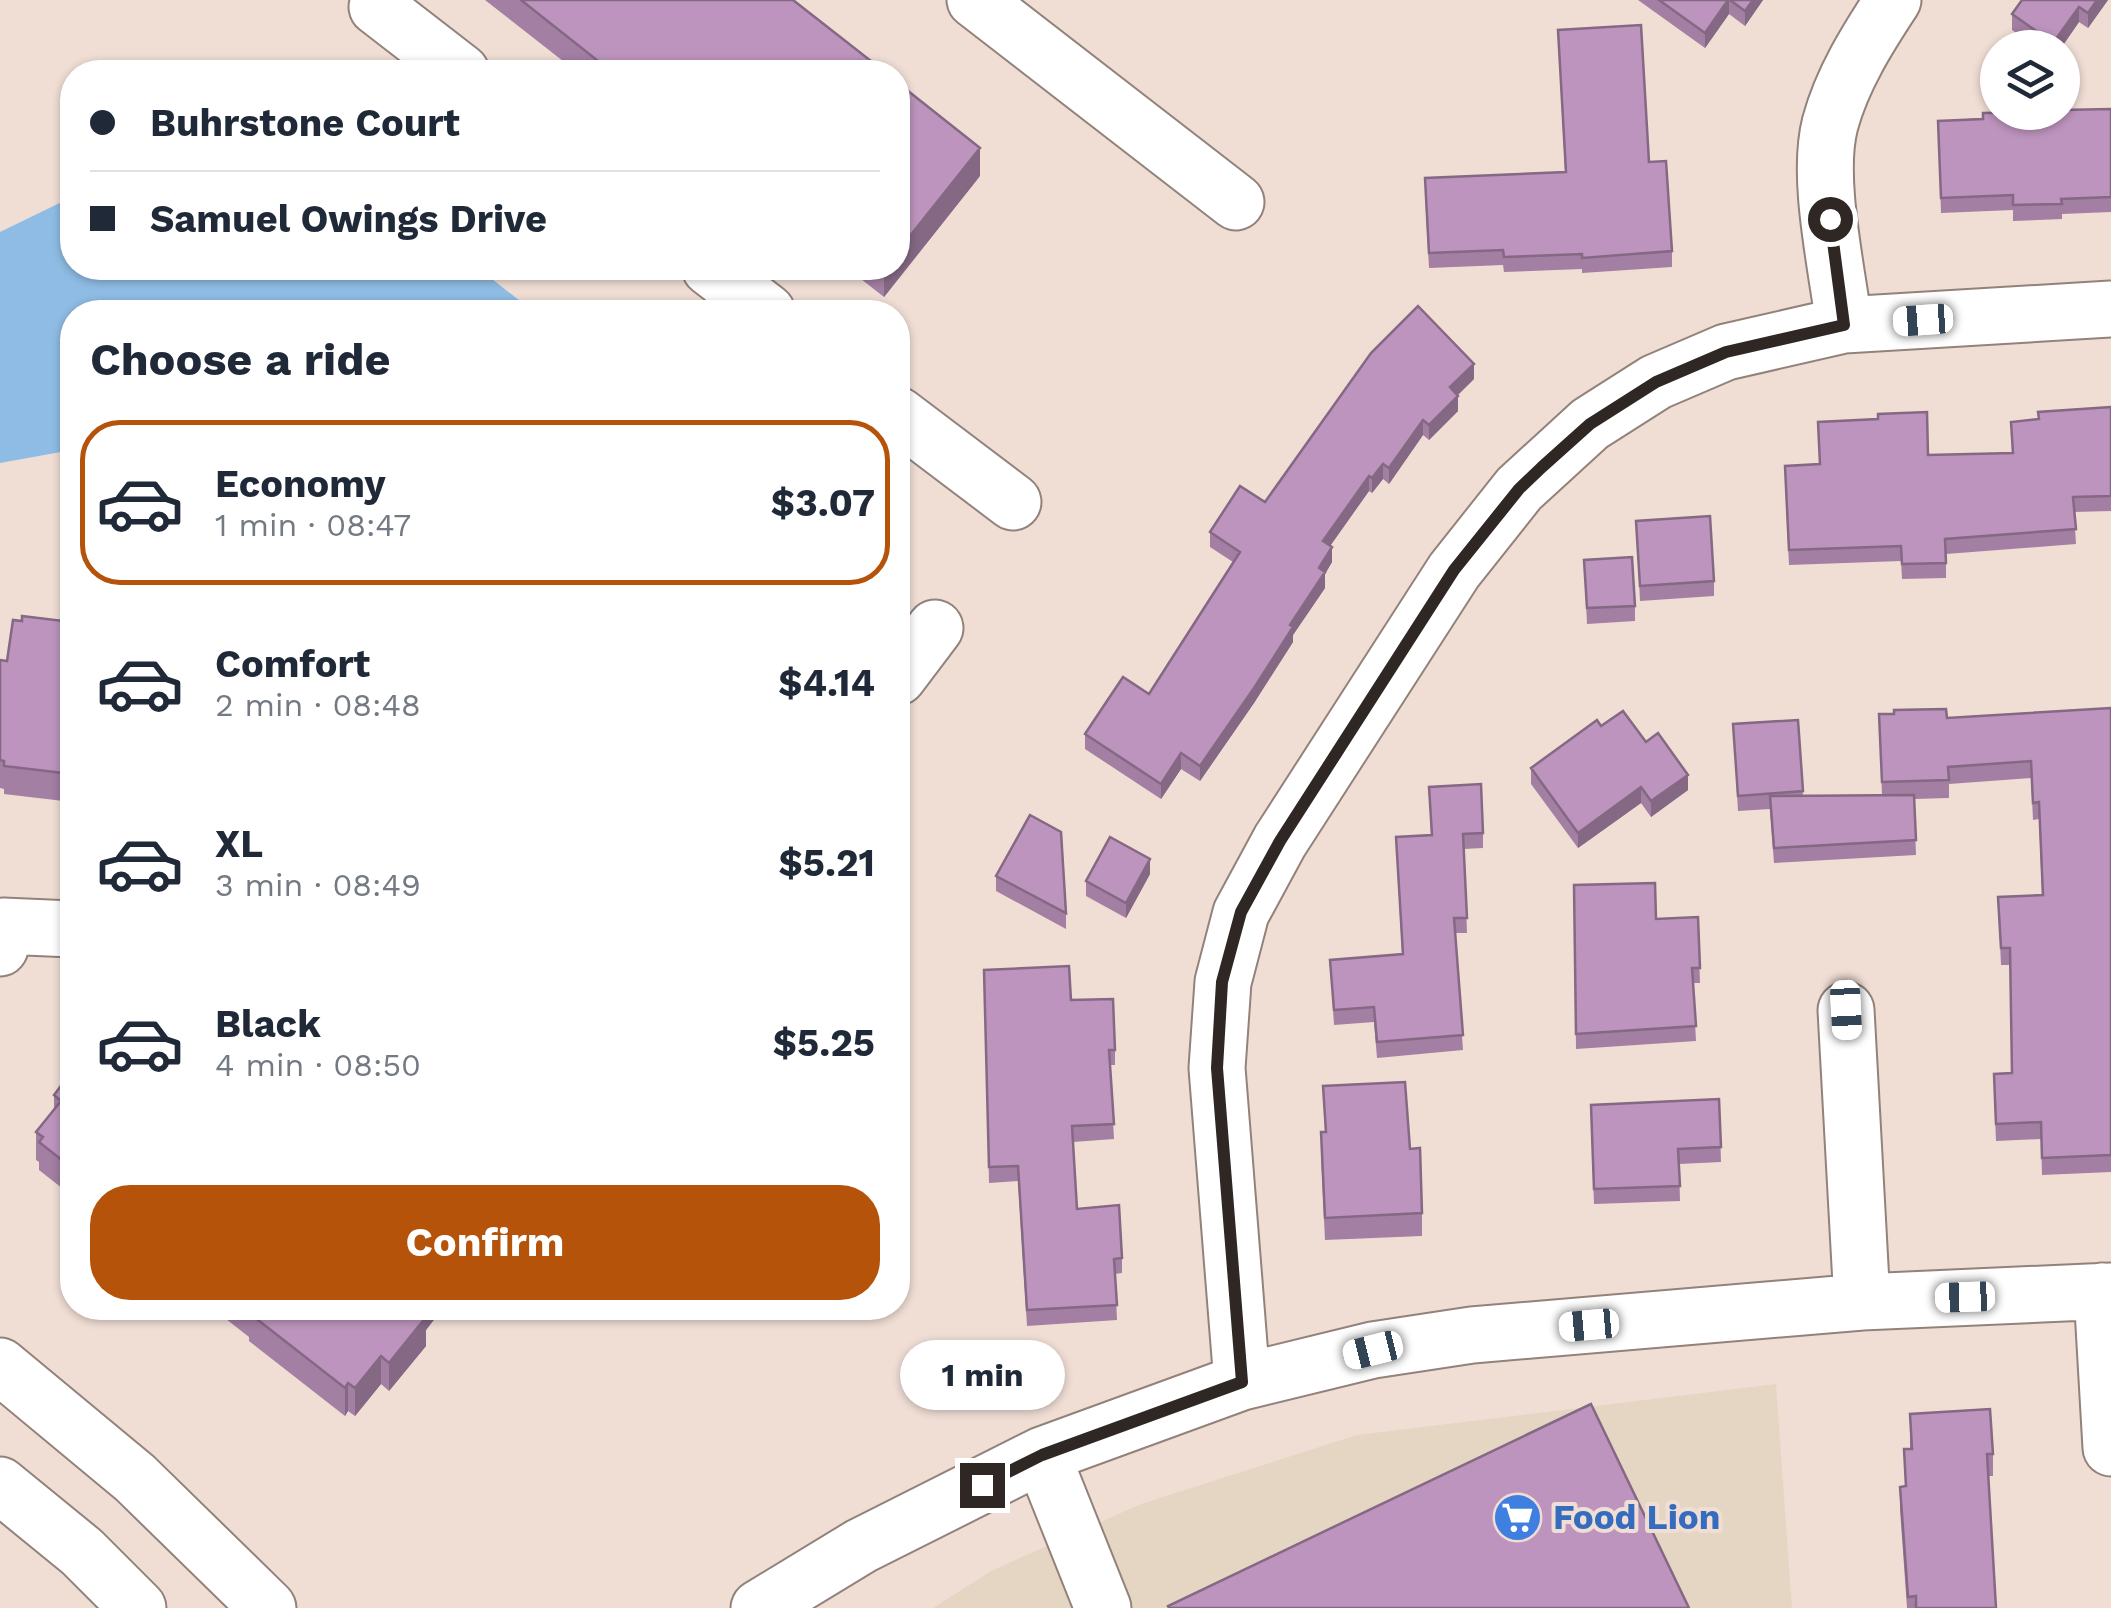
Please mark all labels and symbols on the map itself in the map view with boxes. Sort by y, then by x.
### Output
route start [1808,197,1853,242]
car [1892,303,1954,337]
car [1829,979,1863,1041]
car [1934,1281,1996,1313]
car [1558,1307,1620,1343]
car [1340,1328,1406,1372]
callout: 1 min [900,1340,1064,1410]
route end [960,1463,1005,1508]
supermarket icon: Food Lion [1492,1491,1544,1543]
place label: Food Lion [1553,1496,1721,1538]

